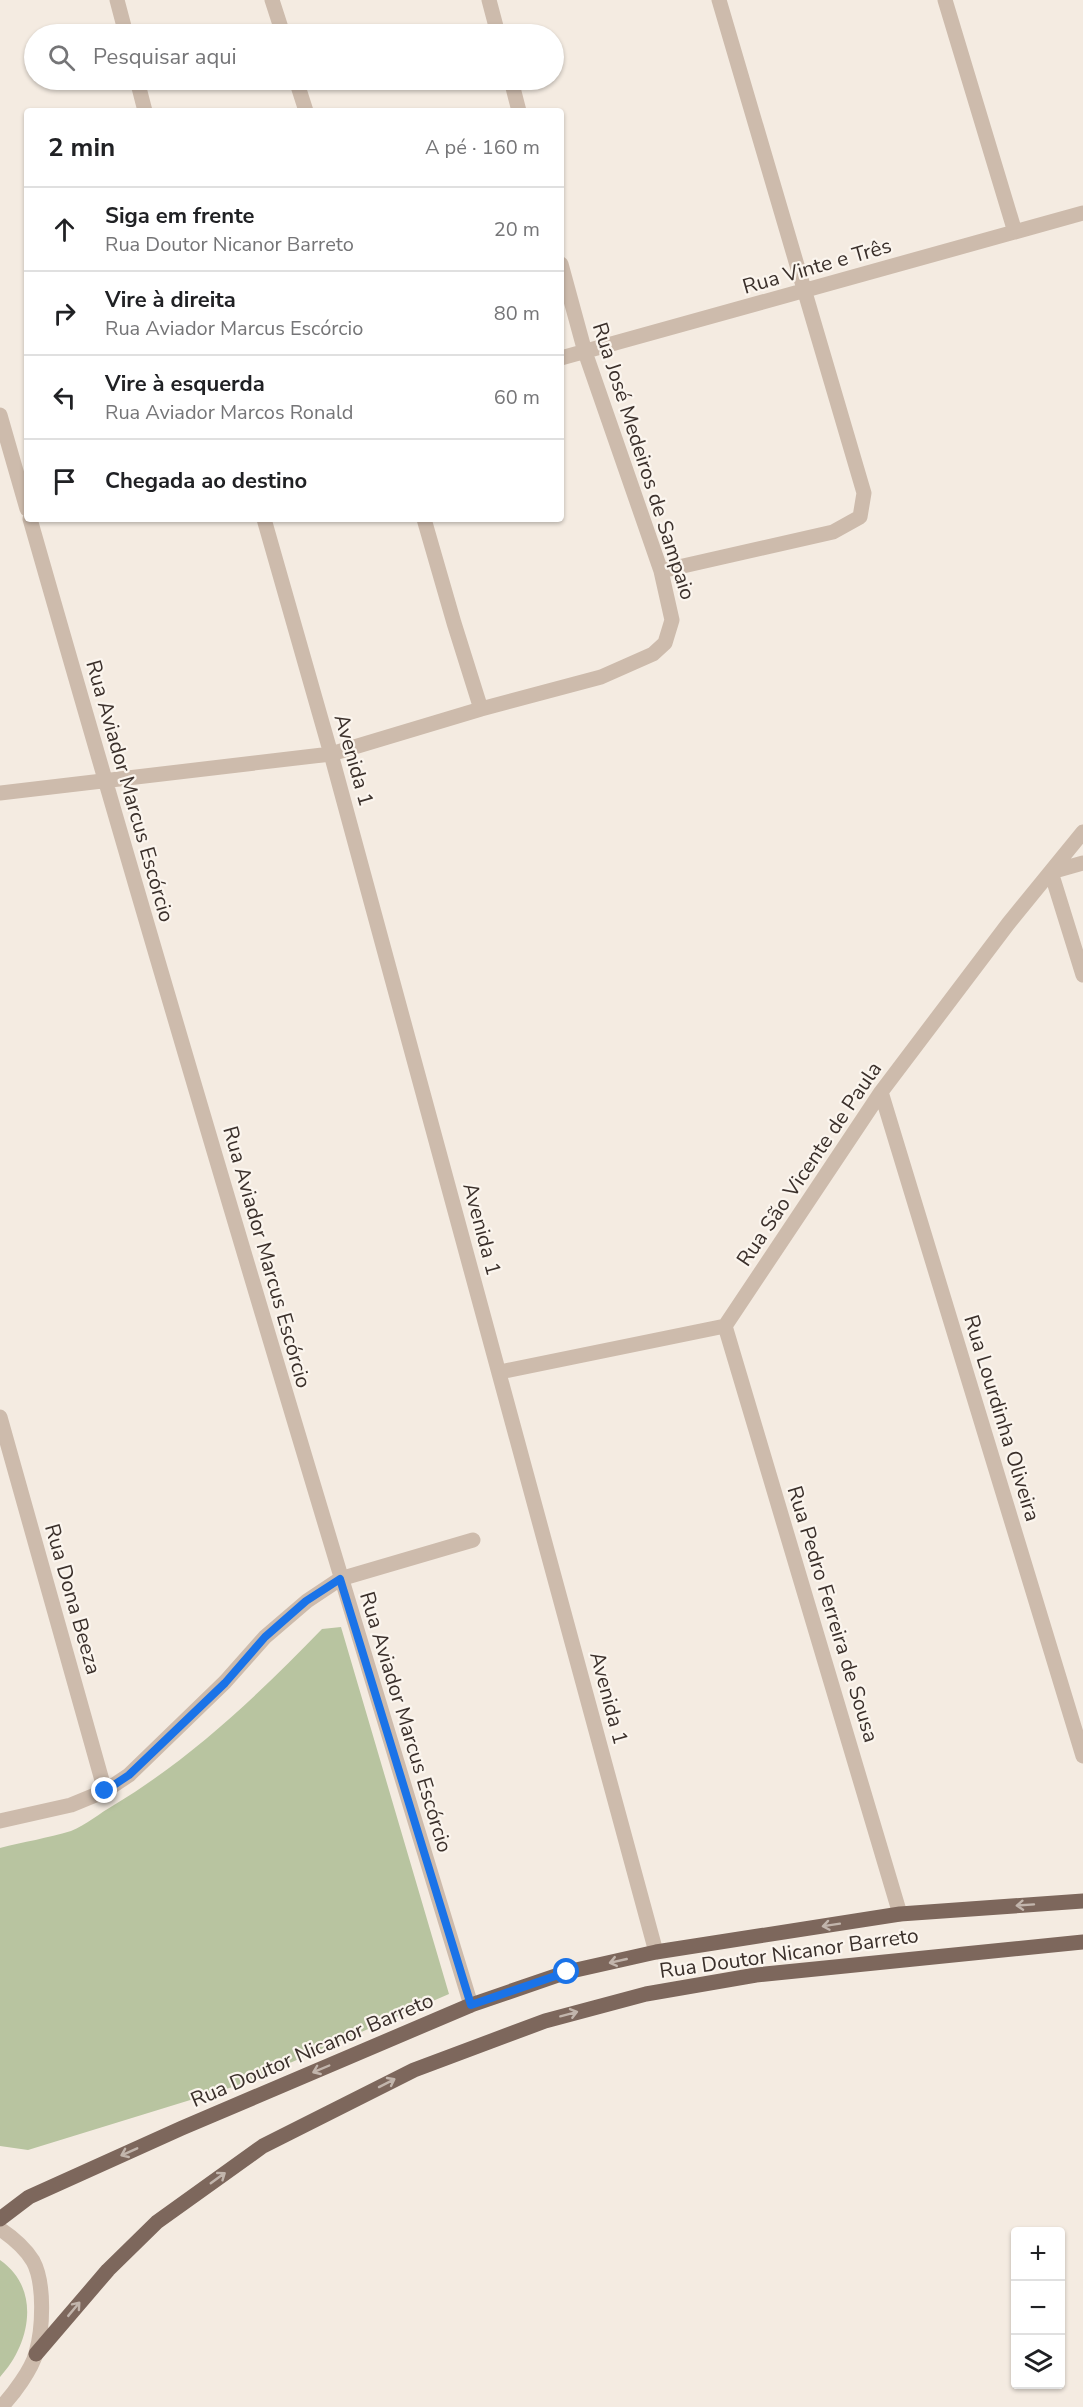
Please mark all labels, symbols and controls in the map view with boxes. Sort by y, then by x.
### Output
search box [24,24,564,90]
icon: search [45,41,78,74]
text: Pesquisar aqui [93,42,237,72]
text: 2 min [48,130,115,165]
text: A pé · 160 m [425,134,540,161]
text: Siga em frente [105,201,254,231]
icon: ahead [48,213,81,246]
text: 20 m [494,216,540,243]
text: Rua Doutor Nicanor Barreto [105,231,354,258]
street label: Rua Vinte e Três [739,231,895,301]
text: Vire à direita [105,285,236,315]
icon: right [48,297,81,330]
text: 80 m [494,300,540,327]
text: Rua Aviador Marcus Escórcio [105,315,363,342]
street label: Rua José Medeiros de Sampaio [586,319,702,603]
text: Vire à esquerda [105,369,265,399]
icon: left [48,381,81,414]
text: 60 m [494,384,540,411]
text: Rua Aviador Marcos Ronald [105,399,353,426]
icon: arrive [48,465,81,498]
text: Chegada ao destino [105,466,307,496]
street label: Rua Aviador Marcus Escórcio [79,657,181,925]
street label: Avenida 1 [327,711,381,809]
street label: Rua São Vicente de Paula [730,1056,888,1272]
street label: Rua Aviador Marcus Escórcio [216,1123,318,1391]
street label: Avenida 1 [456,1180,508,1278]
street label: Rua Lourdinha Oliveira [957,1311,1047,1525]
street label: Rua Pedro Ferreira de Sousa [781,1482,885,1746]
street label: Rua Dona Beeza [38,1520,108,1678]
street label: Rua Aviador Marcus Escórcio [353,1588,459,1856]
street label: Avenida 1 [583,1649,635,1747]
route end [91,1777,117,1803]
one-way arrow [1015,1900,1035,1911]
one-way arrow [821,1919,841,1930]
street label: Rua Doutor Nicanor Barreto [658,1921,920,1985]
one-way arrow [609,1955,628,1967]
route start [553,1958,579,1984]
street label: Rua Doutor Nicanor Barreto [186,1986,438,2114]
one-way arrow [559,2008,578,2019]
one-way arrow [312,2064,330,2075]
one-way arrow [378,2077,396,2089]
one-way arrow [120,2147,138,2158]
one-way arrow [209,2172,225,2185]
map controls [1011,2227,1065,2389]
button: + [1011,2227,1065,2281]
button: − [1011,2281,1065,2335]
one-way arrow [68,2301,81,2317]
button: layers [1011,2335,1065,2389]

